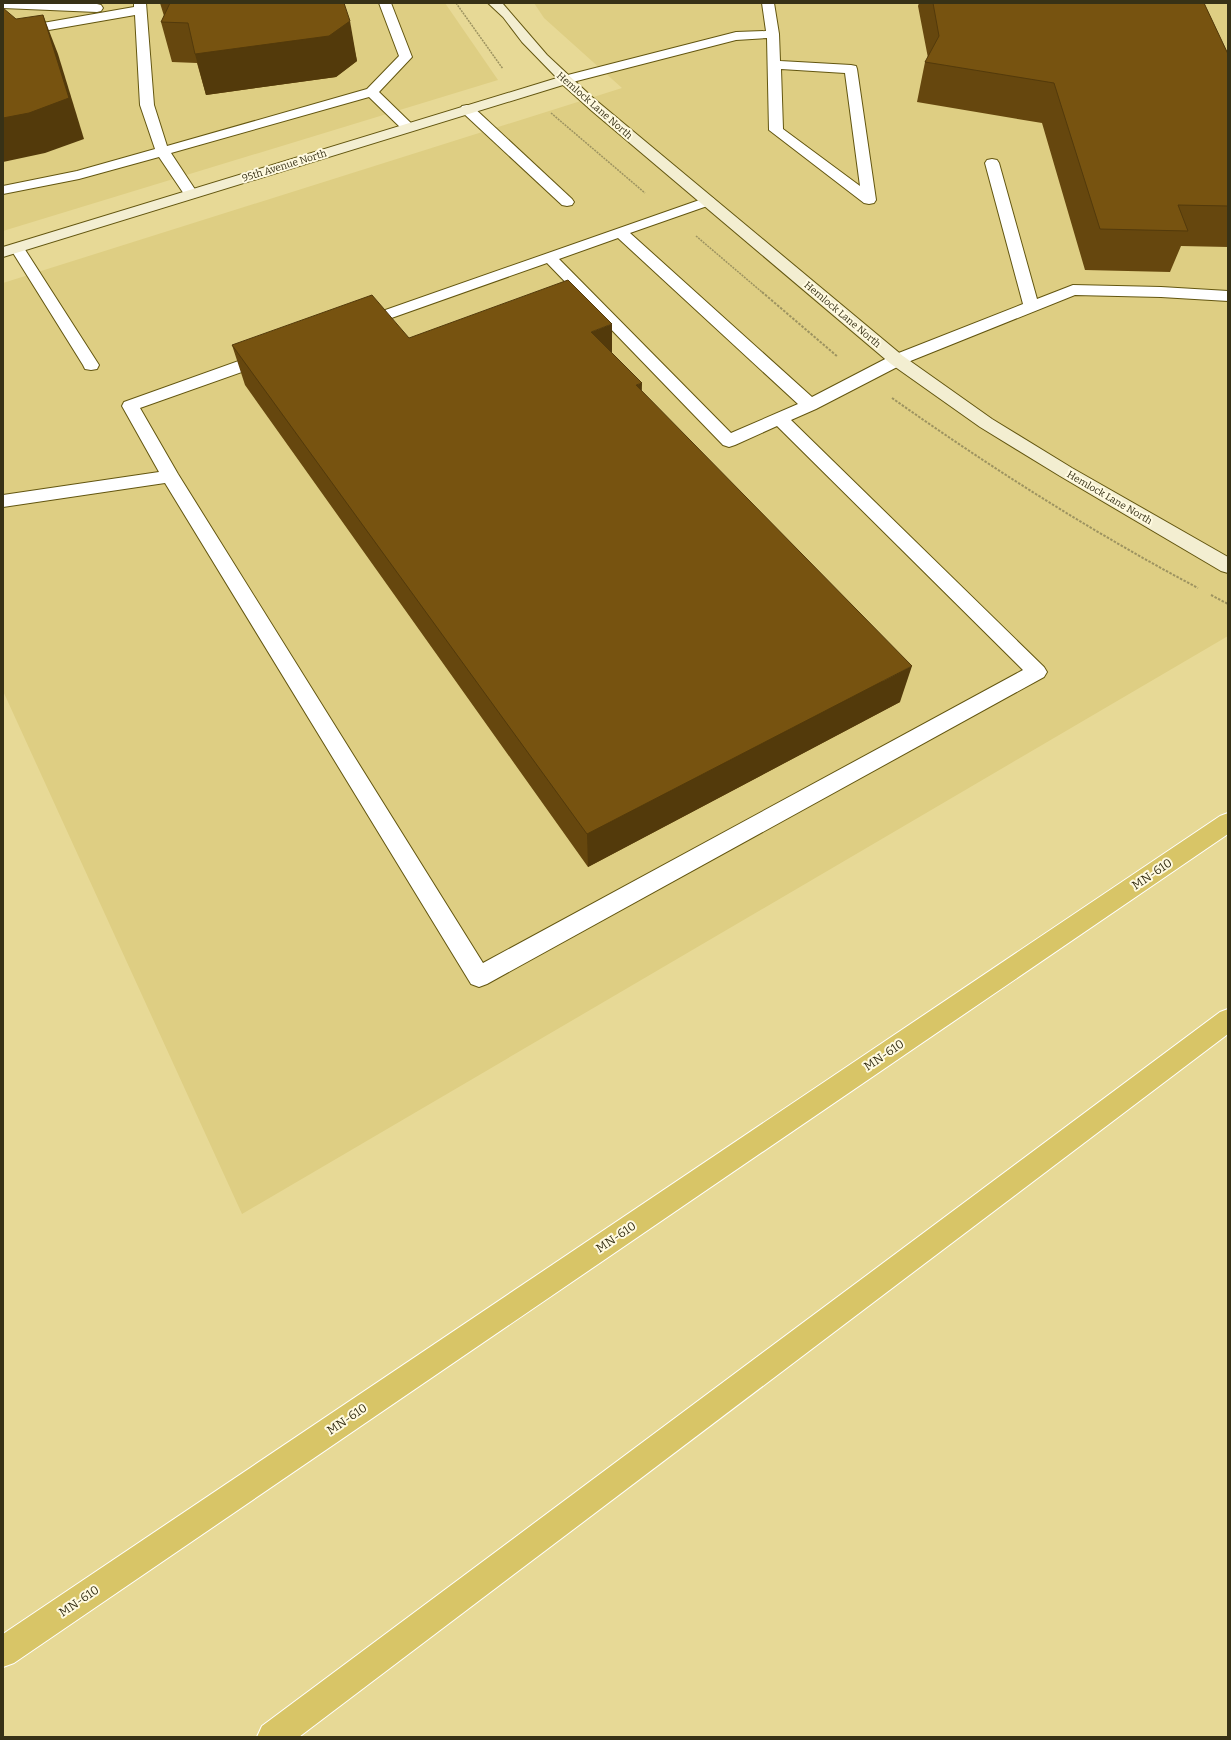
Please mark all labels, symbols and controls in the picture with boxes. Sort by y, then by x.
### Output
street label: Hemlock Lane North [554,70,635,142]
street label: 95th Avenue North [241,147,329,185]
street label: Hemlock Lane North [802,279,884,351]
street label: Hemlock Lane North [1065,469,1155,528]
street label: MN-610 [1129,856,1175,892]
street label: MN-610 [861,1037,907,1073]
street label: MN-610 [593,1219,639,1255]
street label: MN-610 [324,1401,370,1437]
street label: MN-610 [56,1583,102,1619]

